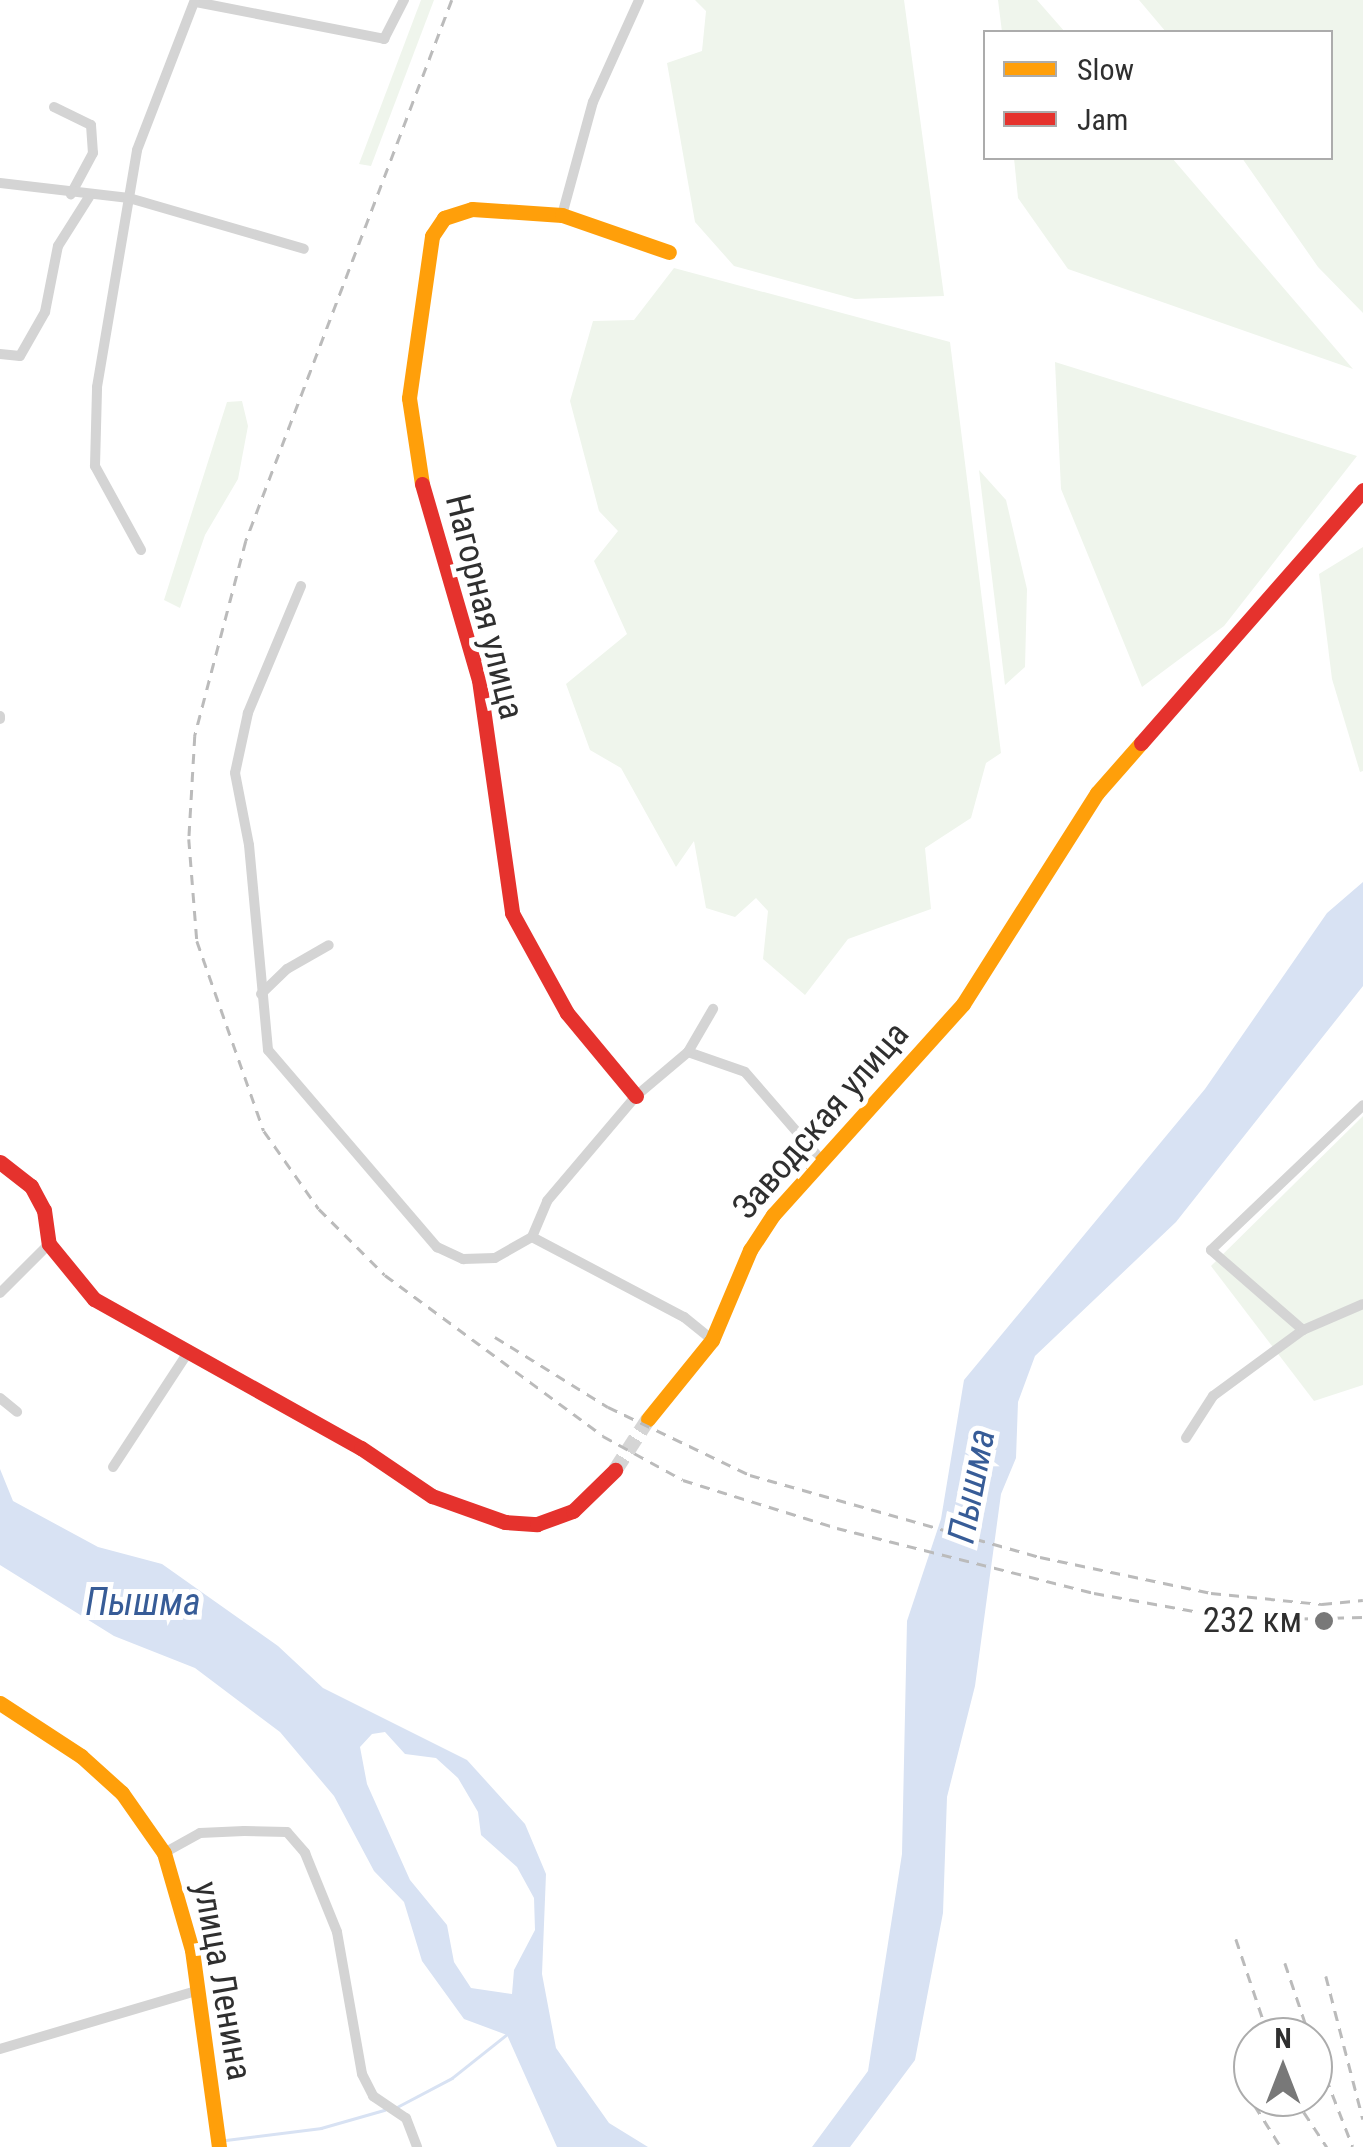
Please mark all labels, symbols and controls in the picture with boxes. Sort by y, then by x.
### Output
legend [983,30,1333,160]
text: Slow [1077,52,1134,87]
text: Jam [1077,102,1128,137]
street label: Нагорная улица [436,490,532,724]
street label: Заводская улица [724,1014,918,1228]
water label: Пышма [939,1425,1005,1547]
water label: Пышма [85,1580,201,1626]
place label: 232 км [1203,1600,1302,1642]
marker: 232 км [1311,1608,1337,1634]
street label: улица Ленина [184,1878,260,2084]
north arrow [1233,2017,1333,2117]
text: N [1274,2022,1292,2055]

